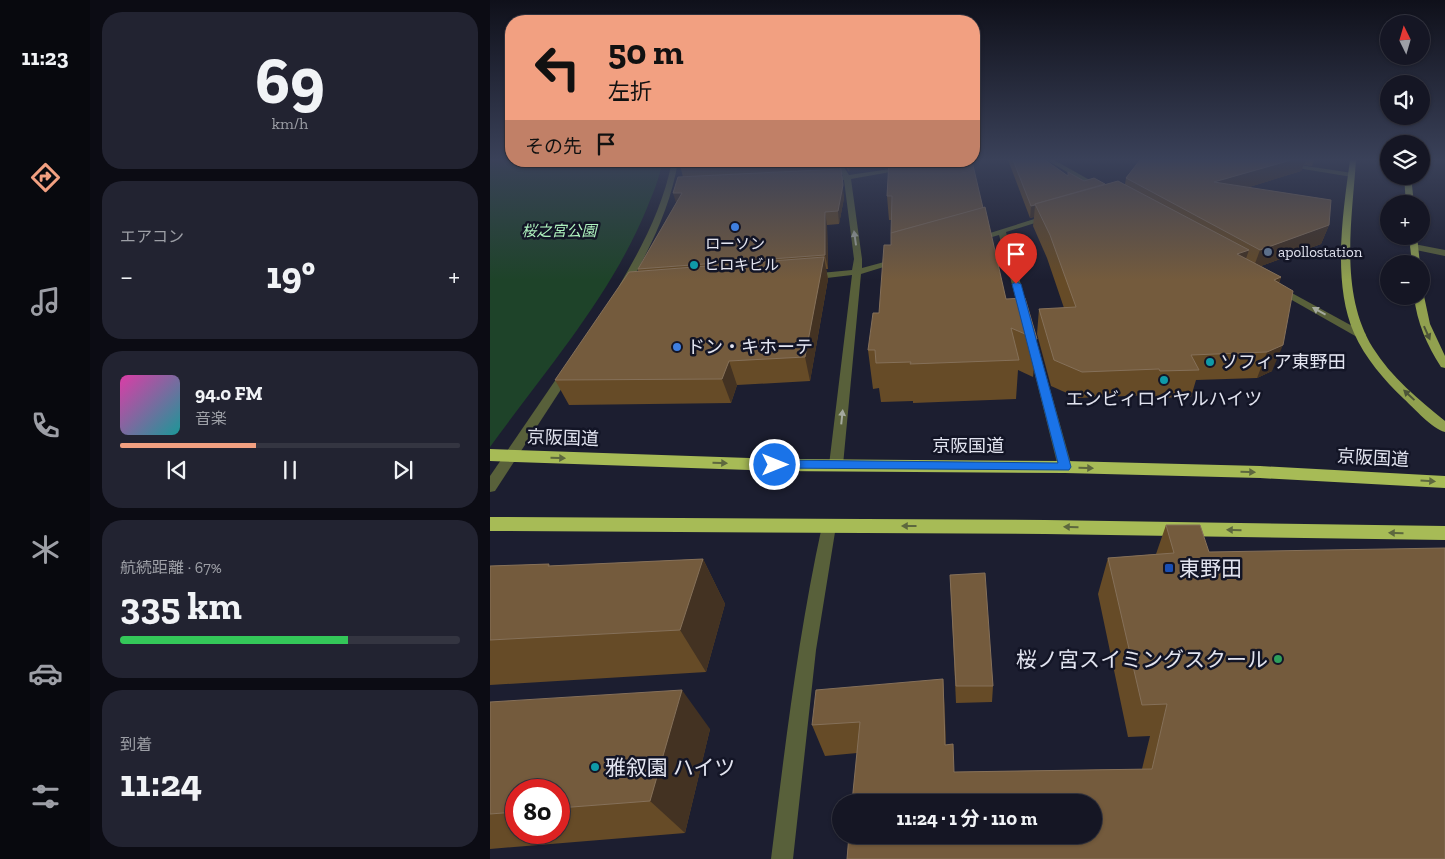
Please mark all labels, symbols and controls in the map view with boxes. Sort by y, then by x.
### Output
north arrow [1380,15,1430,65]
map controls [1380,15,1430,305]
text: 50 m [608,31,684,73]
icon: left [525,35,590,100]
text: 69 [255,42,325,120]
text: 11:23 [22,44,68,71]
button: sound [1380,75,1430,125]
text: 左折 [608,78,652,105]
text: km/h [272,114,308,133]
icon: arrive [592,130,620,158]
text: その先 [525,135,582,158]
button: layers [1380,135,1430,185]
icon: directions [28,160,63,195]
button: + [1380,195,1430,245]
marker: ローソン [729,221,741,233]
park label: 桜之宮公園 [521,222,598,240]
text: エアコン [120,227,184,246]
one-way arrow [851,230,859,246]
pin [995,233,1037,284]
place label: ローソン [705,235,765,253]
icon: arrive [1002,240,1030,268]
place label: apollostation [1278,243,1363,261]
marker: apollostation [1262,246,1274,258]
text: 19° [266,252,315,298]
button: − [1380,255,1430,305]
place label: ヒロキビル [704,256,779,274]
marker: ヒロキビル [688,259,700,271]
text: − [120,260,133,293]
text: + [448,260,460,293]
icon: music [28,284,63,319]
one-way arrow [1312,307,1325,316]
one-way arrow [1423,326,1431,340]
place label: ドン・キホーテ [687,336,813,358]
marker: ドン・キホーテ [671,341,683,353]
place label: ソフィア東野田 [1220,351,1346,373]
marker: ソフィア東野田 [1204,356,1216,368]
marker: エンビィロイヤルハイツ [1158,374,1170,386]
text: 94.0 FM [195,382,263,405]
place label: エンビィロイヤルハイツ [1066,388,1262,410]
one-way arrow [1403,389,1415,401]
icon: phone [28,408,63,443]
text: 音楽 [195,409,227,428]
one-way arrow [838,409,846,425]
street label: 京阪国道 [527,426,599,450]
street label: 京阪国道 [932,435,1004,457]
position arrow [748,438,800,490]
street label: 京阪国道 [1336,445,1410,471]
one-way arrow [550,454,566,462]
icon: previous [163,456,191,484]
icon: pause [276,456,304,484]
icon: next [389,456,417,484]
one-way arrow [713,459,729,467]
one-way arrow [1078,464,1094,472]
one-way arrow [1241,468,1257,476]
one-way arrow [1420,478,1436,486]
one-way arrow [901,522,917,530]
one-way arrow [1063,523,1079,531]
one-way arrow [1226,526,1242,534]
one-way arrow [1388,528,1404,536]
icon: climate [28,532,63,567]
place label: 東野田 [1179,556,1242,581]
text: 航続距離 · 67% [120,558,222,577]
marker: 東野田 [1163,562,1175,574]
text: 335 km [120,583,242,629]
place label: 桜ノ宮スイミングスクール [1016,647,1268,672]
marker: 桜ノ宮スイミングスクール [1272,653,1284,665]
icon: car [28,656,63,691]
text: 到着 [120,735,152,754]
place label: 雅叙園 ハイツ [605,755,735,780]
text: 11:24 [120,760,202,806]
marker: 雅叙園 ハイツ [589,761,601,773]
icon: filters [28,779,63,814]
speed limit sign: 80 [505,779,570,844]
text: 11:24 · 1 分 · 110 m [897,807,1037,830]

